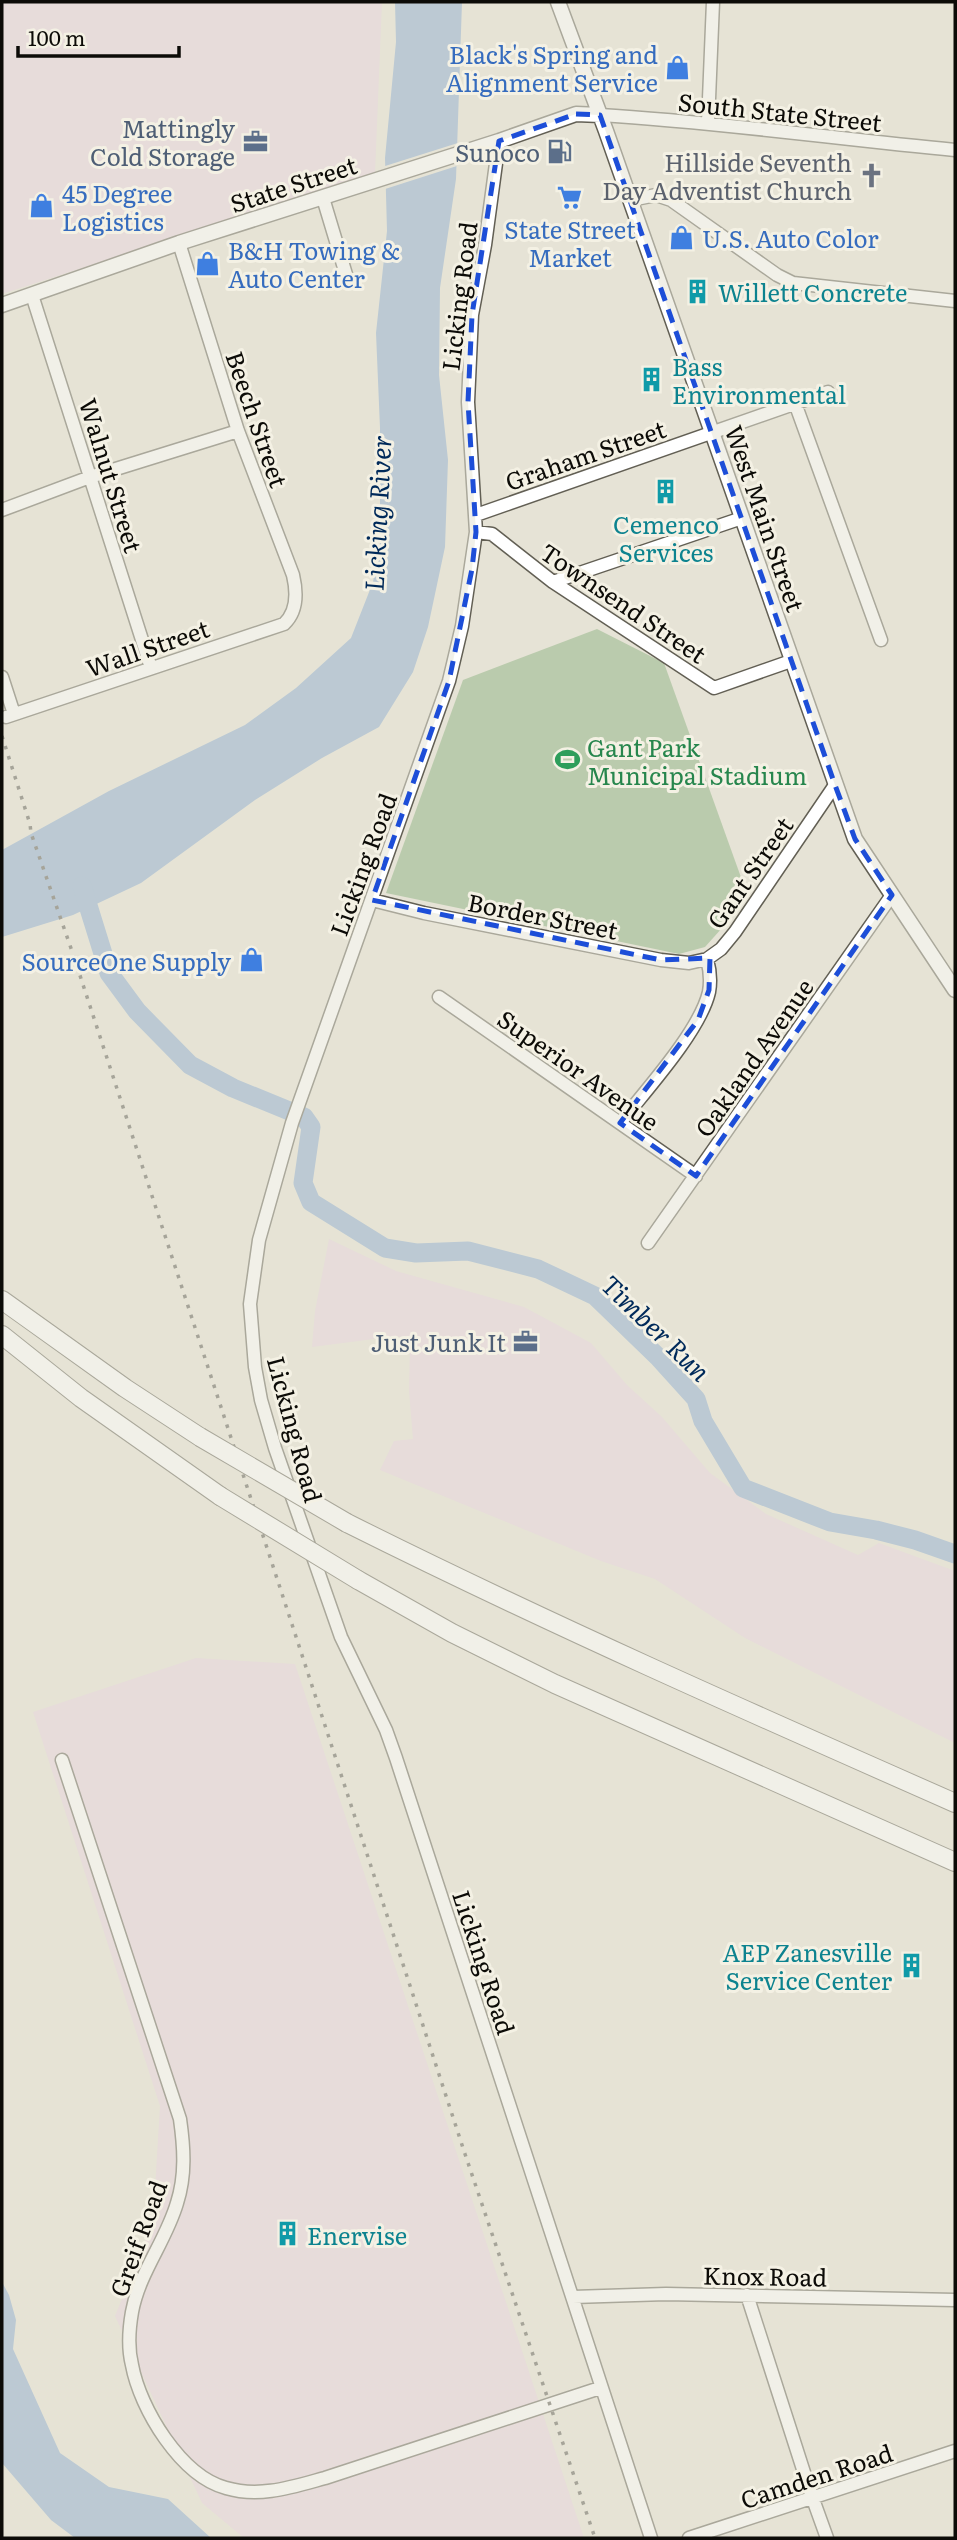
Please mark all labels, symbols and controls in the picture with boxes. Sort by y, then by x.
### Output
scale bar [18,14,178,58]
text: 100 m [28,21,85,52]
place label: Black's Spring and Alignment Service [446,36,658,99]
shop icon: Black's Spring and Alignment Service [664,53,692,81]
street label: South State Street [676,83,884,139]
place label: Mattingly Cold Storage [90,110,235,173]
office icon: Mattingly Cold Storage [241,127,269,155]
place label: Sunoco [455,134,540,169]
fuel station icon: Sunoco [546,137,574,165]
place label: Hillside Seventh Day Adventist Church [602,144,852,207]
street label: State Street [225,146,361,220]
church icon: Hillside Seventh Day Adventist Church [858,161,886,189]
place label: 45 Degree Logistics [62,175,172,238]
supermarket icon: State Street Market [556,183,584,211]
shop icon: 45 Degree Logistics [28,192,56,220]
place label: State Street Market [504,211,636,274]
street label: Licking Road [431,219,485,373]
place label: U.S. Auto Color [702,220,879,255]
shop icon: U.S. Auto Color [668,223,696,251]
place label: B&H Towing & Auto Center [228,232,400,295]
shop icon: B&H Towing & Auto Center [194,249,222,277]
place label: Willett Concrete [718,274,907,309]
building icon: Willett Concrete [684,277,712,305]
street label: Beech Street [218,346,298,492]
place label: Bass Environmental [672,348,846,411]
building icon: Bass Environmental [638,365,666,393]
street label: Walnut Street [72,394,152,557]
street label: Graham Street [500,410,670,498]
street label: West Main Street [718,420,814,616]
water label: Licking River [352,434,400,592]
building icon: Cemenco Services [652,478,680,506]
place label: Cemenco Services [613,506,719,569]
street label: Townsend Street [534,533,714,671]
street label: Wall Street [81,609,214,684]
place label: Gant Park Municipal Stadium [587,729,807,792]
sports icon: Gant Park Municipal Stadium [553,746,581,774]
street label: Licking Road [320,787,404,940]
street label: Gant Street [698,809,801,935]
street label: Border Street [465,883,621,947]
place label: SourceOne Supply [21,943,231,978]
shop icon: SourceOne Supply [237,946,265,974]
street label: Oakland Avenue [685,971,821,1143]
street label: Superior Avenue [491,1000,667,1138]
water label: Timber Run [594,1265,721,1389]
place label: Just Junk It [371,1324,506,1359]
office icon: Just Junk It [512,1327,540,1355]
street label: Licking Road [260,1352,332,1506]
street label: Licking Road [445,1885,525,2039]
place label: AEP Zanesville Service Center [722,1934,893,1997]
building icon: AEP Zanesville Service Center [898,1951,926,1979]
street label: Greif Road [100,2174,174,2301]
place label: Enervise [307,2217,407,2252]
building icon: Enervise [273,2220,301,2248]
street label: Knox Road [703,2256,828,2294]
street label: Camden Road [735,2434,897,2516]

